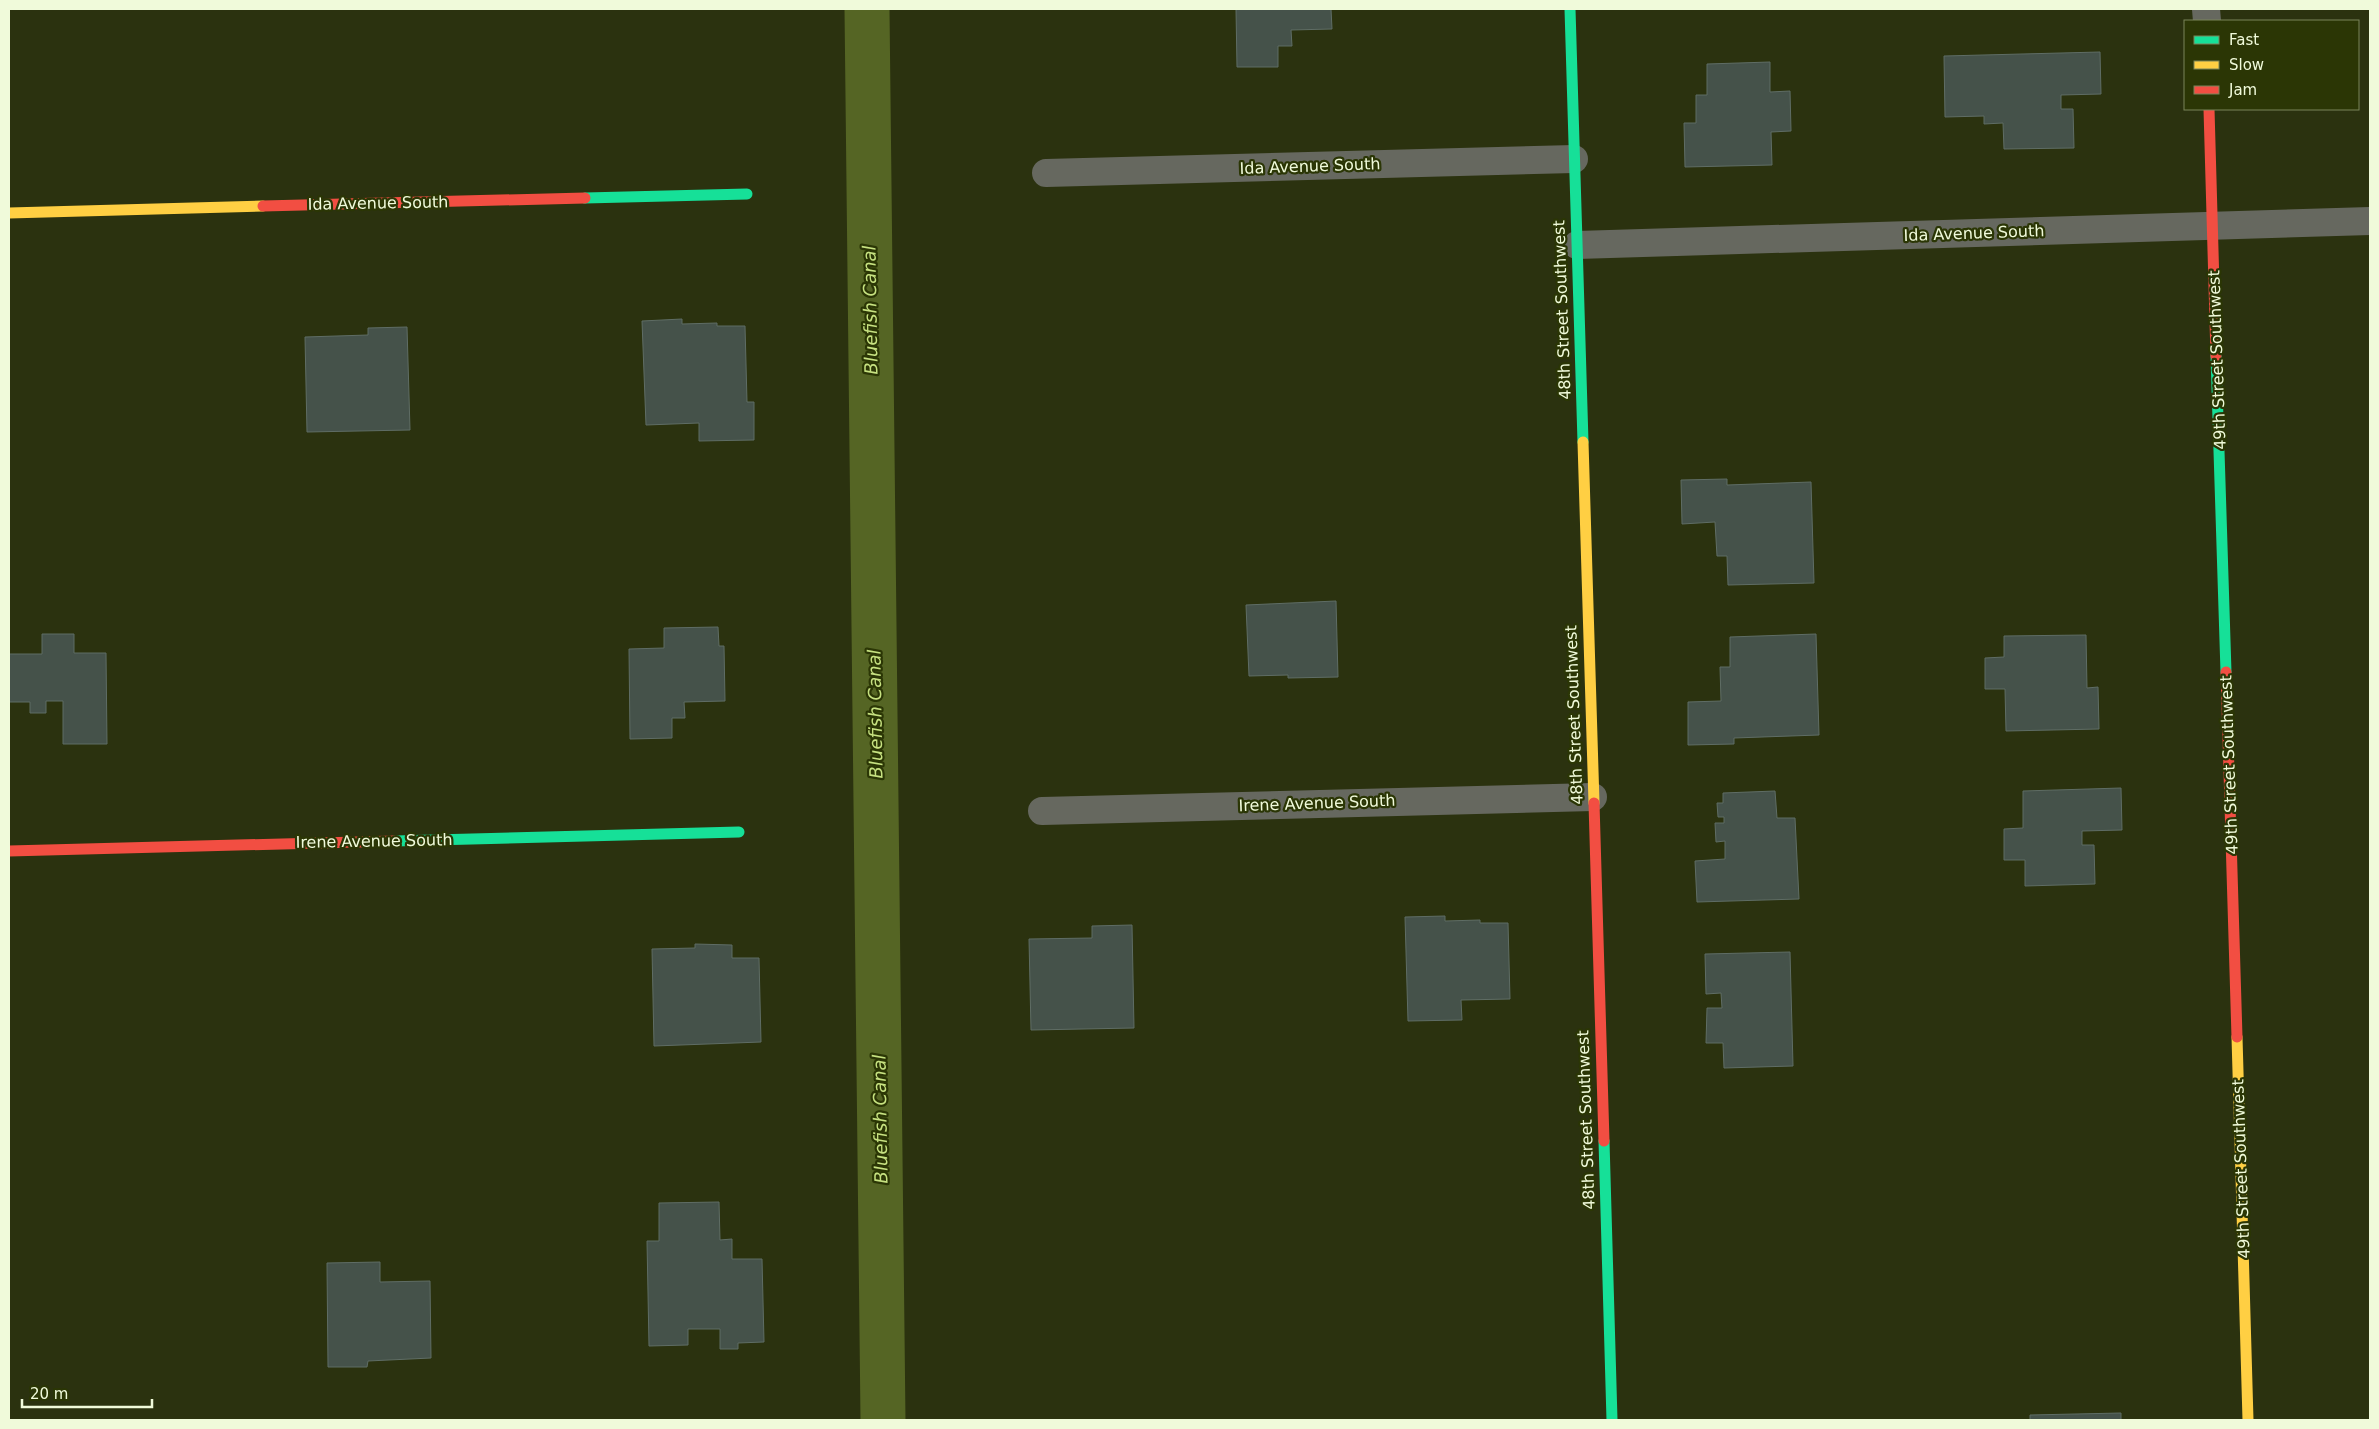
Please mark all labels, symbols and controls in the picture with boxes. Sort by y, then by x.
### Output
legend [2184,20,2359,110]
text: Fast [2229,31,2259,49]
text: Slow [2229,56,2264,74]
text: Jam [2228,81,2257,99]
street label: Ida Avenue South [1239,154,1381,178]
street label: Ida Avenue South [307,192,449,214]
street label: 48th Street Southwest [1549,220,1575,400]
street label: Ida Avenue South [1903,221,2045,245]
water label: Bluefish Canal [858,245,882,375]
street label: 49th Street Southwest [2204,270,2230,450]
street label: 48th Street Southwest [1561,625,1587,805]
water label: Bluefish Canal [863,649,887,779]
street label: 49th Street Southwest [2216,675,2242,855]
street label: Irene Avenue South [1238,791,1396,815]
street label: Irene Avenue South [295,830,453,852]
street label: 48th Street Southwest [1573,1030,1599,1210]
water label: Bluefish Canal [868,1054,892,1184]
street label: 49th Street Southwest [2228,1079,2254,1259]
scale bar [22,1376,152,1408]
text: 20 m [30,1385,68,1403]

